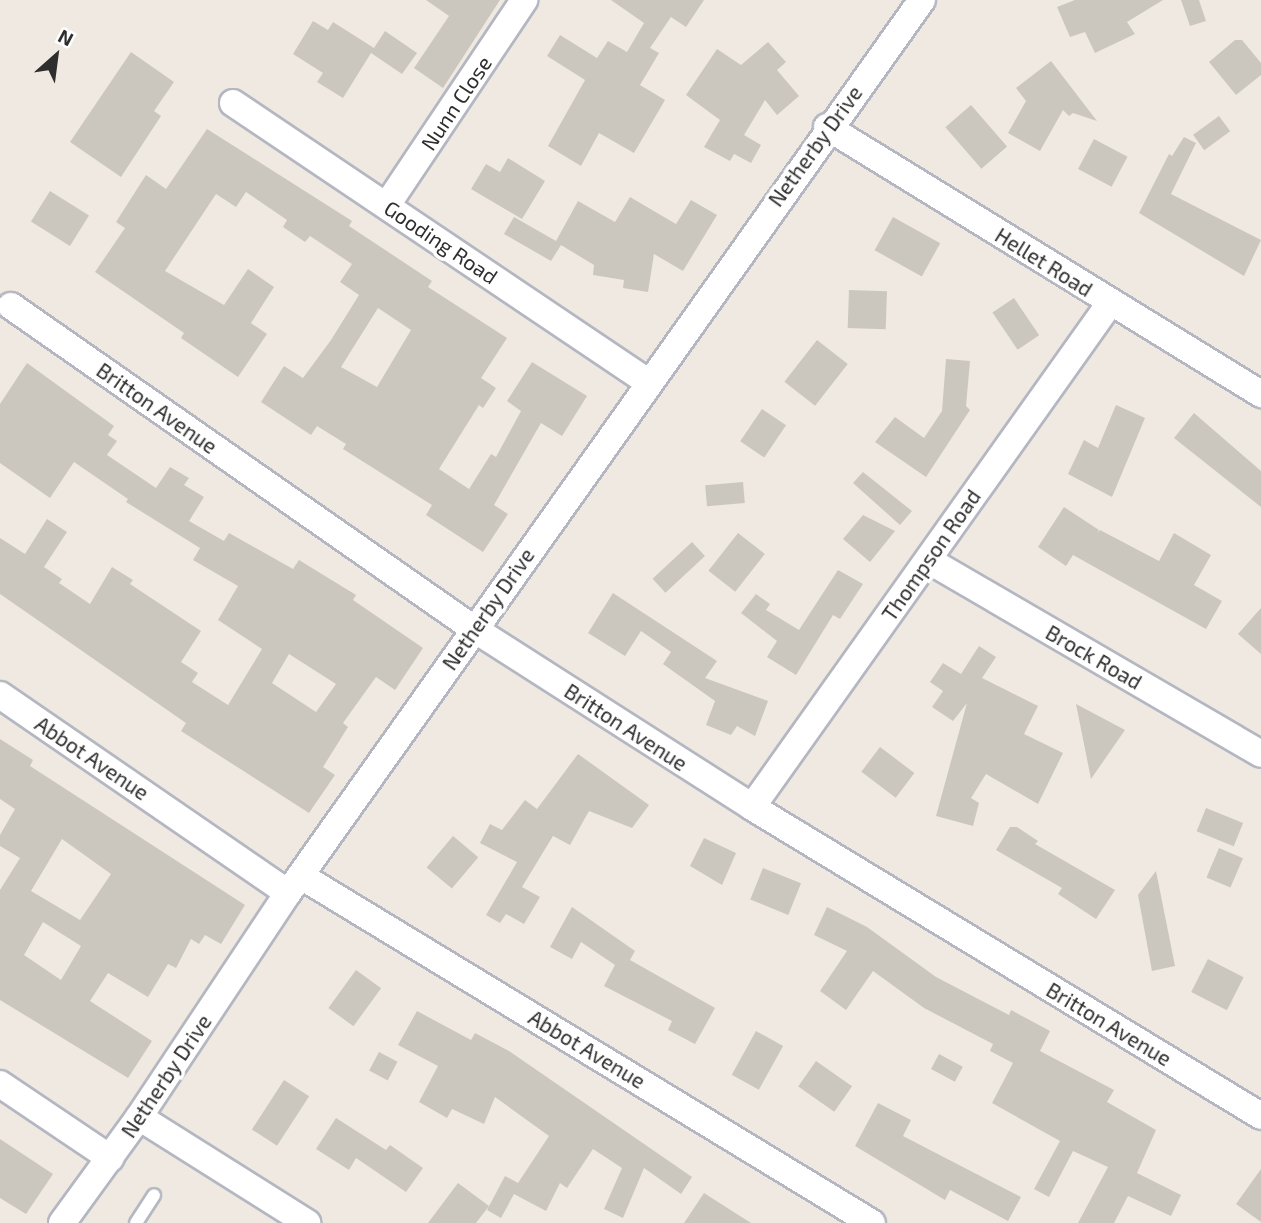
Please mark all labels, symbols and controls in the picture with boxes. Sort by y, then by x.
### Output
north arrow [21,21,91,91]
text: N [55,24,78,50]
street label: Nunn Close [415,51,497,155]
street label: Netherby Drive [763,81,867,211]
street label: Gooding Road [380,195,502,289]
street label: Hellet Road [991,222,1097,302]
street label: Britton Avenue [92,357,222,459]
street label: Thompson Road [876,484,986,626]
street label: Netherby Drive [437,543,539,675]
street label: Brock Road [1041,619,1147,695]
street label: Britton Avenue [560,678,692,776]
street label: Abbot Avenue [30,711,154,805]
street label: Britton Avenue [1042,977,1176,1071]
street label: Abbot Avenue [524,1004,650,1094]
street label: Netherby Drive [115,1009,217,1143]

